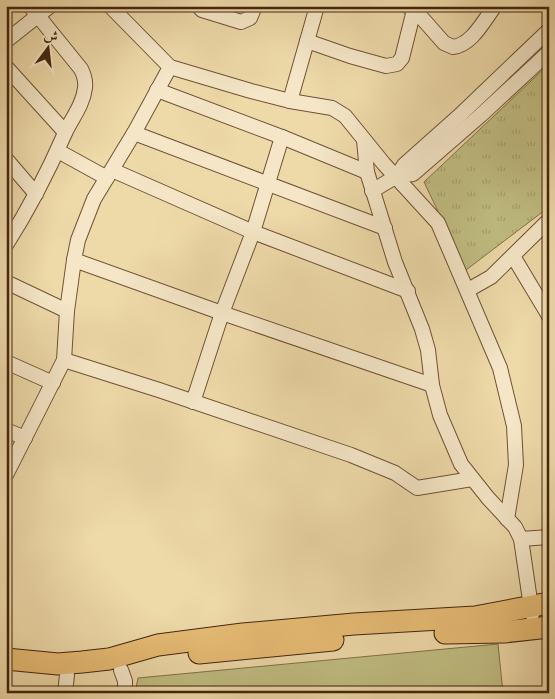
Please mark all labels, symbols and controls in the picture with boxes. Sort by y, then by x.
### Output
north arrow [22,22,72,72]
text: ش [42,25,61,47]

